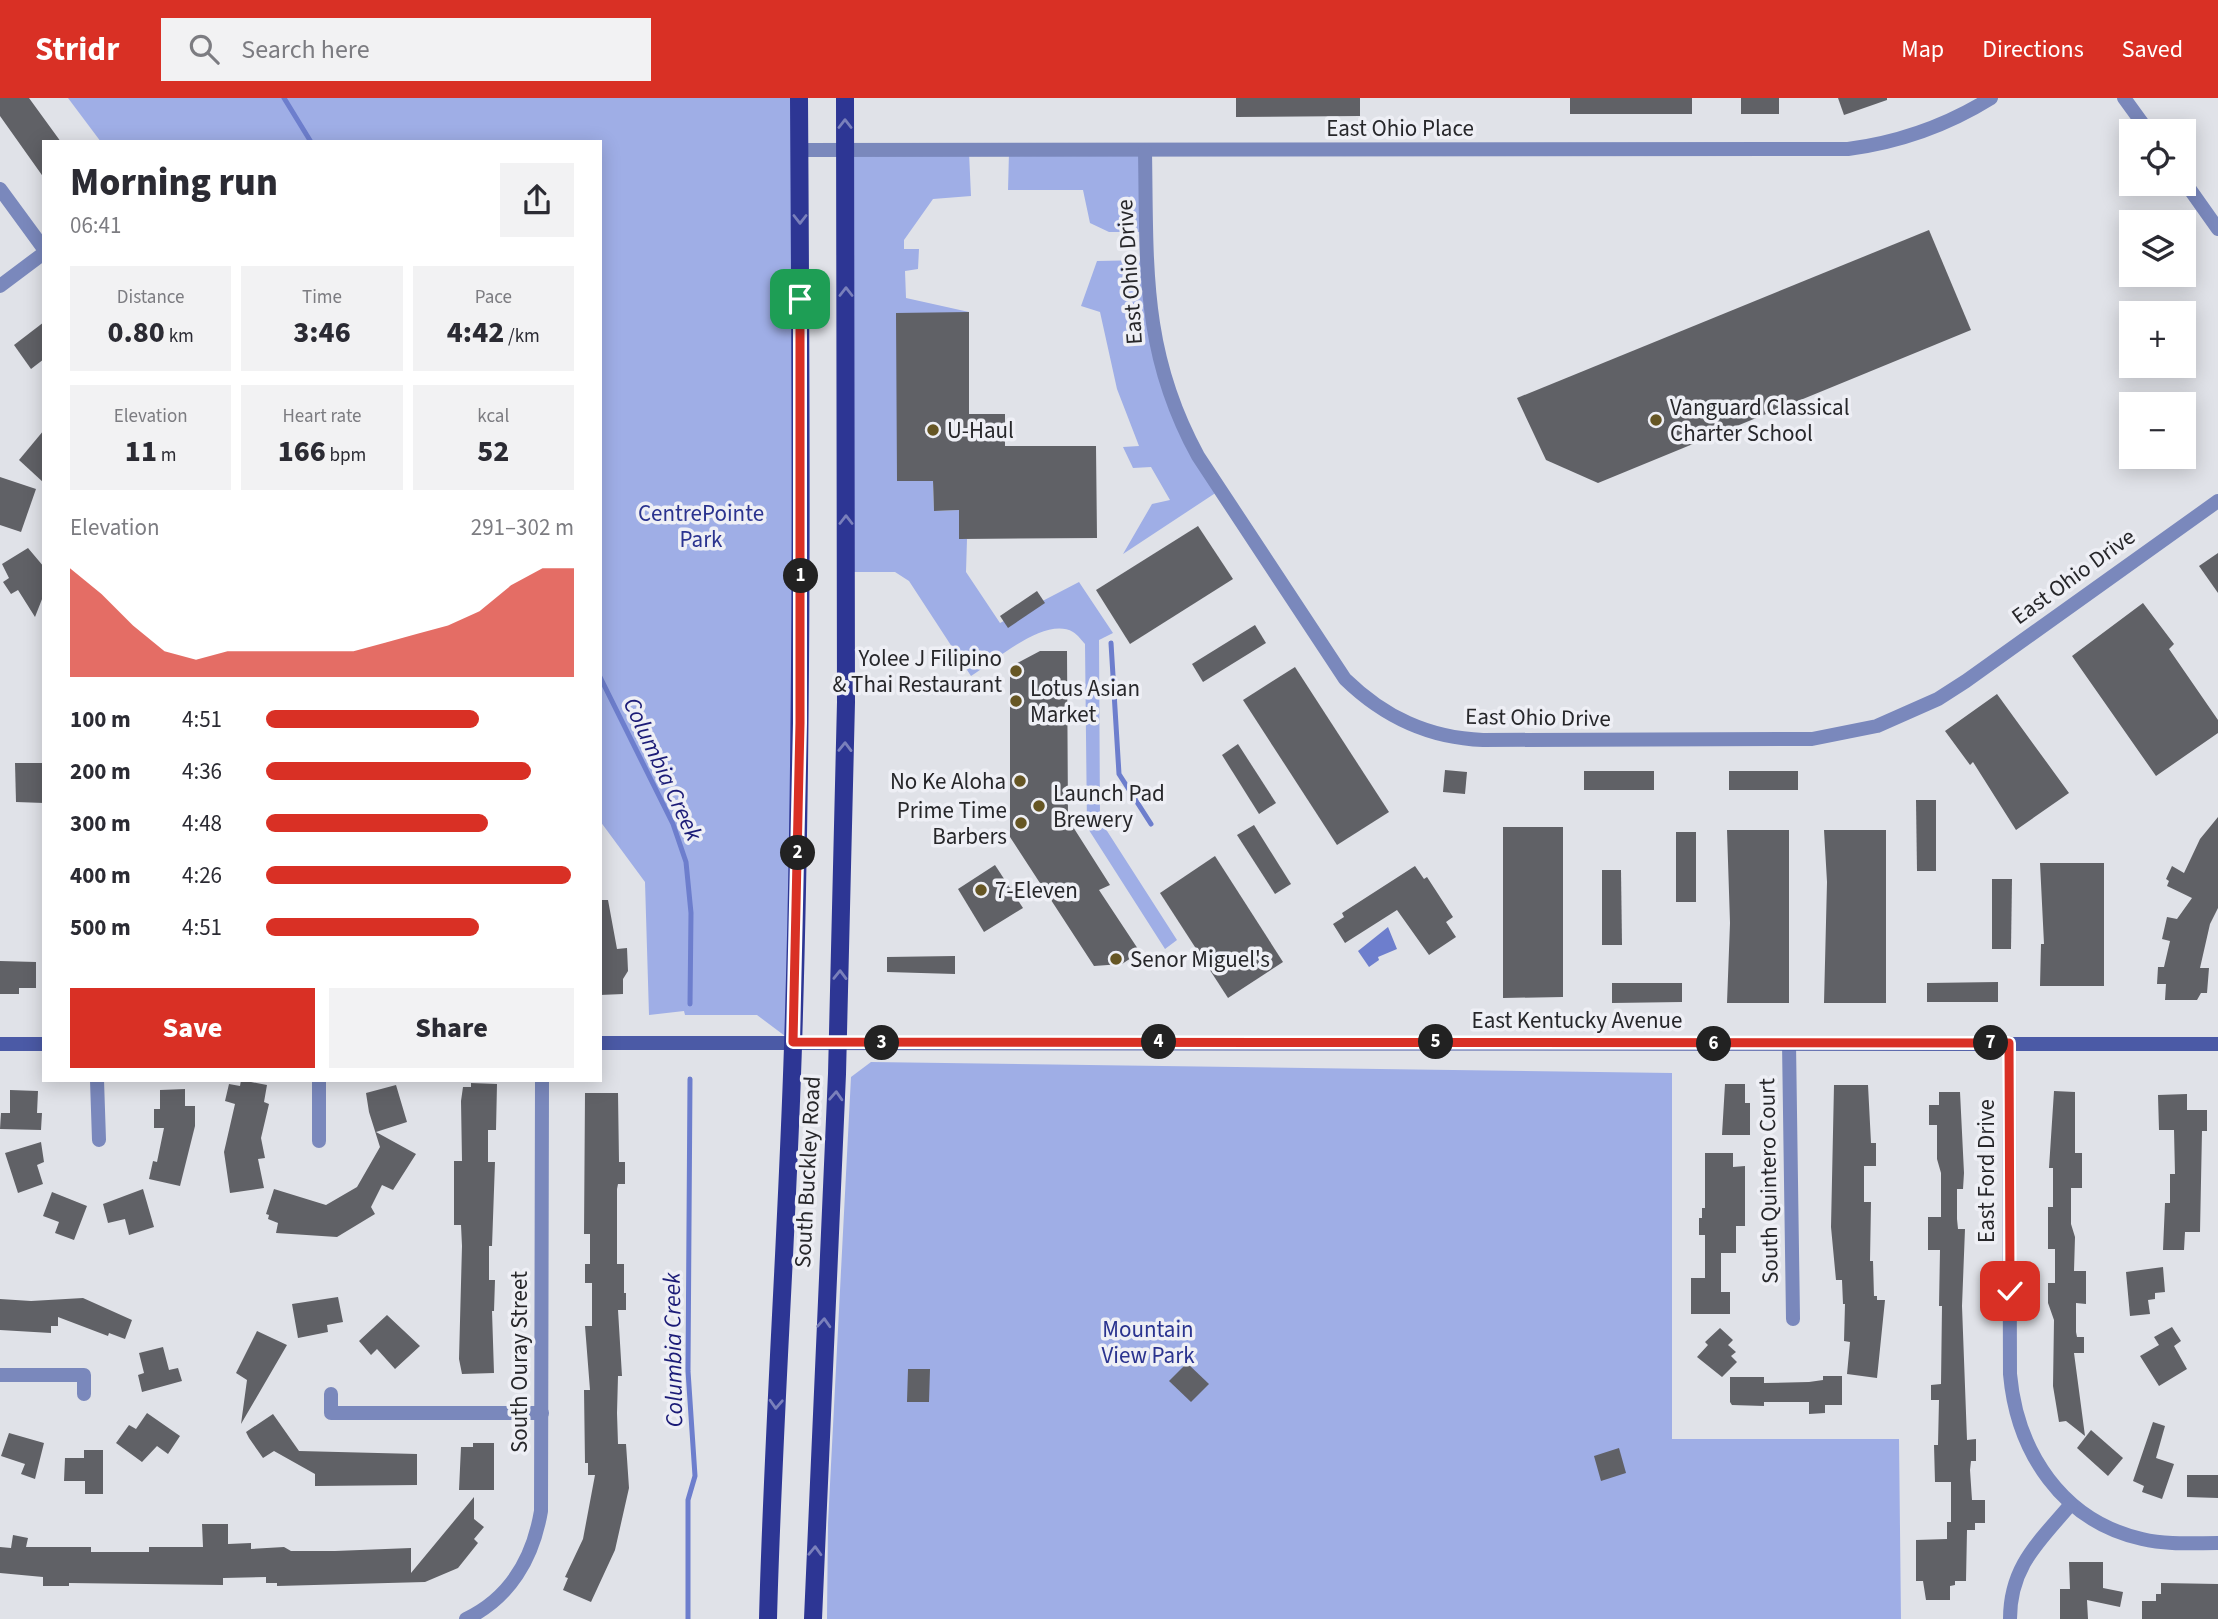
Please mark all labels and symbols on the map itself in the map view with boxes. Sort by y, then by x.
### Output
street label: East Ohio Place [1326,112,1474,145]
one-way arrow [837,119,853,129]
street label: East Ohio Drive [1108,198,1151,346]
one-way arrow [792,214,808,224]
pin [770,269,830,329]
one-way arrow [838,287,854,297]
place label: Vanguard Classical Charter School [1670,391,1850,450]
marker: Vanguard Classical Charter School [1648,412,1664,428]
place label: U-Haul [947,414,1014,447]
marker: U-Haul [925,422,941,438]
park label: CentrePointe Park [638,497,764,556]
one-way arrow [838,514,854,525]
street label: East Ohio Drive [2005,520,2142,633]
pin: 1 [784,559,818,594]
place label: Yolee J Filipino & Thai Restaurant [832,642,1002,701]
marker: Yolee J Filipino & Thai Restaurant [1008,663,1024,679]
place label: Lotus Asian Market [1030,672,1140,731]
water label: Columbia Creek [614,692,711,847]
marker: Lotus Asian Market [1008,693,1024,709]
street label: East Ohio Drive [1465,700,1611,735]
one-way arrow [837,742,852,753]
place label: No Ke Aloha [890,765,1006,798]
marker: No Ke Aloha [1012,773,1028,789]
place label: Launch Pad Brewery [1053,777,1165,836]
place label: Prime Time Barbers [897,794,1007,853]
marker: Launch Pad Brewery [1031,798,1047,814]
marker: Prime Time Barbers [1013,815,1029,831]
pin: 2 [780,836,816,870]
place label: 7-Eleven [995,874,1078,907]
marker: 7-Eleven [973,882,989,898]
place label: Senor Miguel's [1130,943,1270,976]
marker: Senor Miguel's [1108,951,1124,967]
one-way arrow [832,969,847,980]
street label: East Kentucky Avenue [1472,1004,1682,1037]
pin: 4 [1142,1024,1176,1060]
pin: 5 [1418,1024,1454,1060]
pin: 3 [864,1026,900,1060]
pin: 6 [1696,1026,1732,1062]
pin: 7 [1974,1026,2008,1060]
street label: South Buckley Road [786,1075,829,1269]
street label: South Quintero Court [1750,1078,1787,1284]
one-way arrow [828,1091,843,1102]
street label: East Ford Drive [1970,1099,2003,1243]
pin [1980,1261,2040,1321]
street label: South Ouray Street [503,1271,536,1453]
water label: Columbia Creek [655,1272,692,1428]
park label: Mountain View Park [1101,1313,1195,1372]
one-way arrow [816,1318,831,1329]
one-way arrow [769,1399,784,1410]
one-way arrow [808,1545,823,1556]

